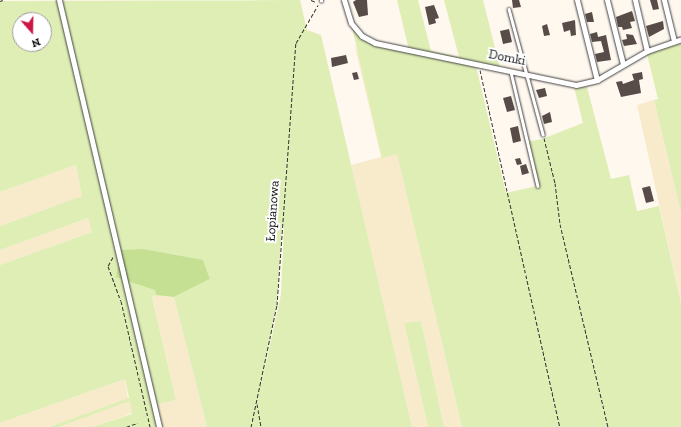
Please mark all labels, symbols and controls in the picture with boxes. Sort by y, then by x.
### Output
north arrow [12,12,52,52]
text: N [30,35,42,50]
street label: Domki [487,47,527,69]
street label: Łopianowa [263,180,283,242]

